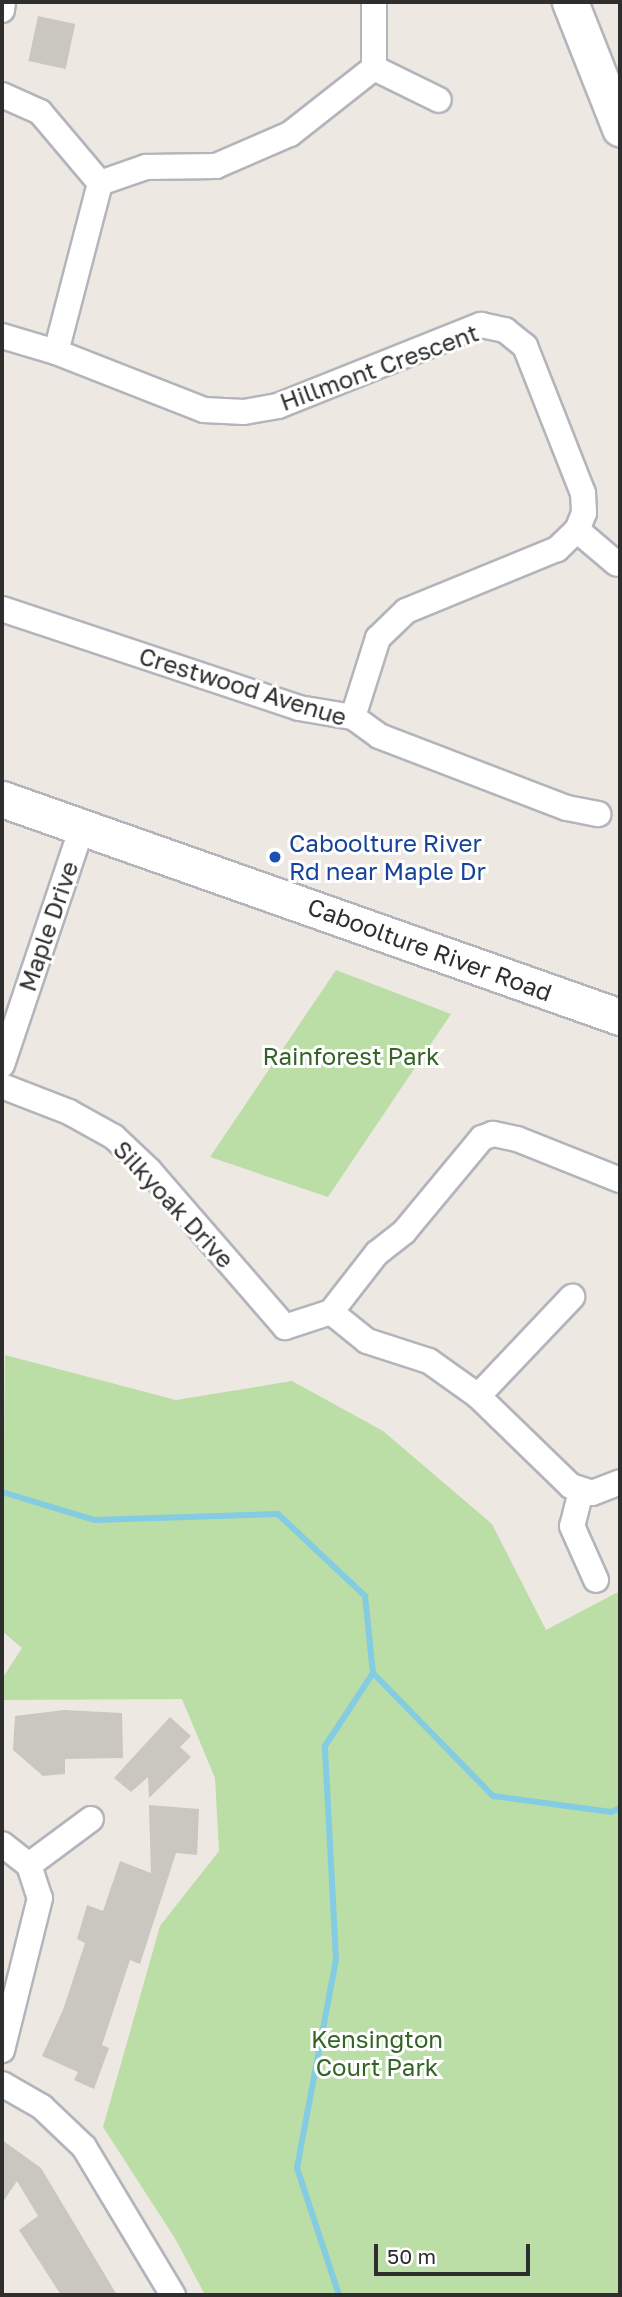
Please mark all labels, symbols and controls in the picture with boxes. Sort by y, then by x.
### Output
street label: Hillmont Crescent [276,318,482,416]
street label: Crestwood Avenue [136,641,350,731]
place label: Caboolture River Rd near Maple Dr [289,829,486,885]
marker: Caboolture River Rd near Maple Dr [267,849,283,865]
street label: Maple Drive [12,857,84,995]
street label: Caboolture River Road [304,891,556,1007]
park label: Rainforest Park [262,1042,440,1070]
street label: Silkyoak Drive [108,1134,240,1274]
park label: Kensington Court Park [311,2025,443,2081]
scale bar [377,2230,533,2274]
text: 50 m [387,2243,436,2269]

